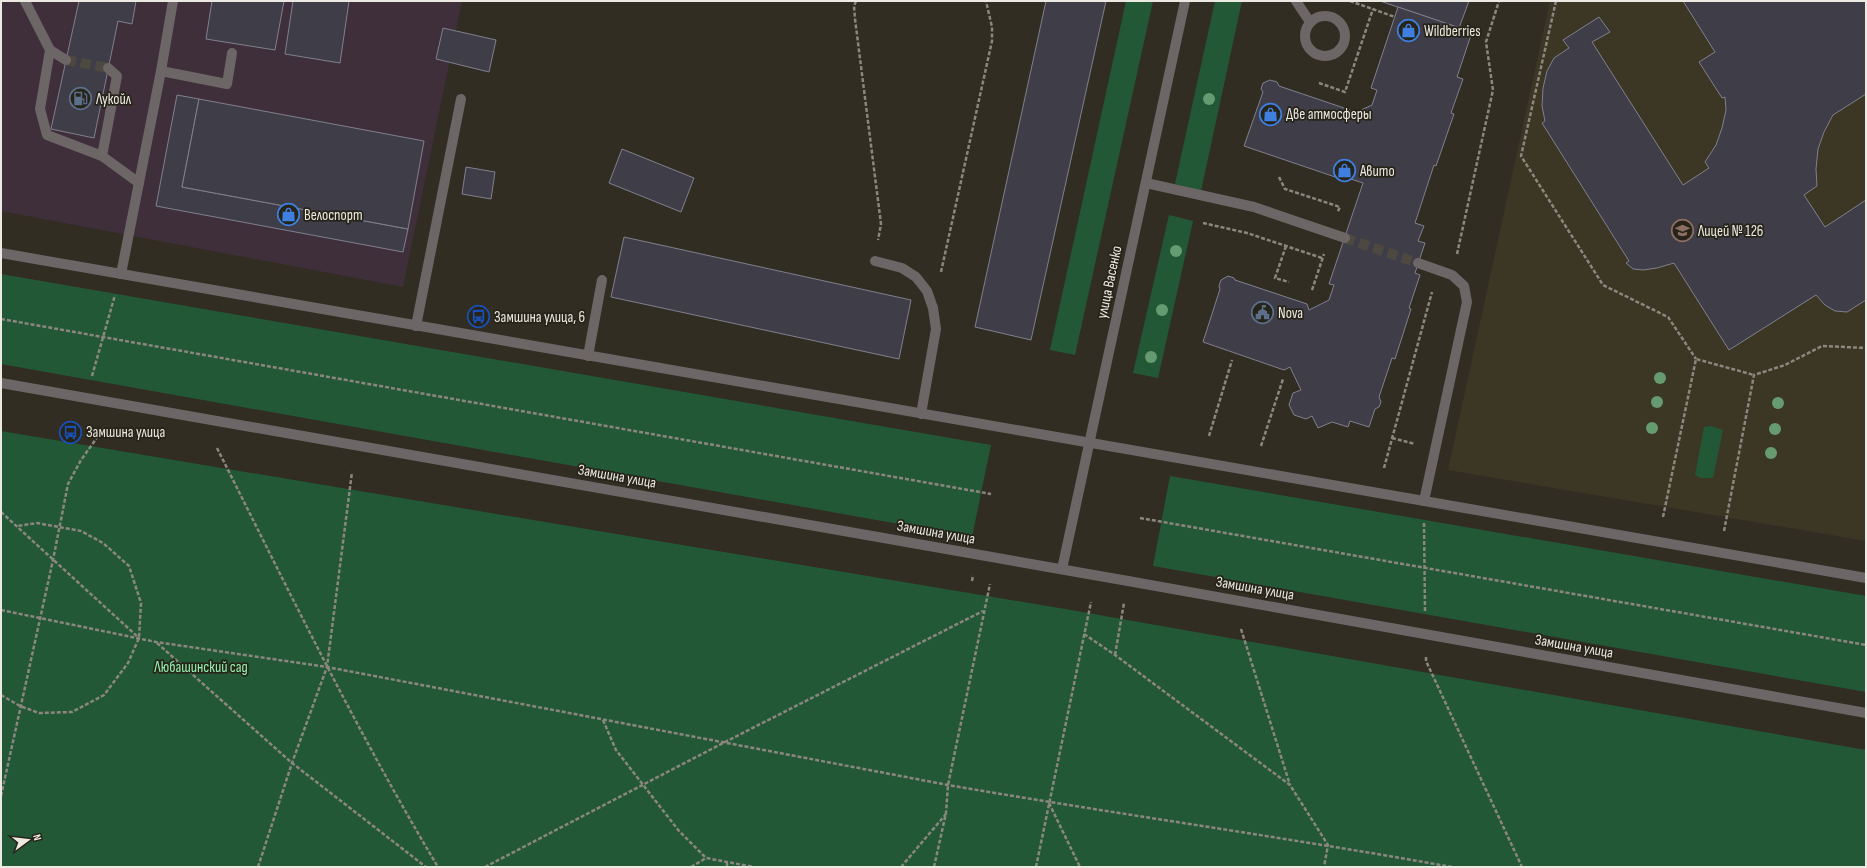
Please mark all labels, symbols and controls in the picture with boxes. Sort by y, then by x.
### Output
shop icon: Wildberries [1395,18,1421,44]
place label: Wildberries [1424,22,1481,41]
fuel station icon: Лукойл [67,86,93,112]
place label: Лукойл [95,90,132,109]
shop icon: Две атмосферы [1257,101,1283,127]
place label: Две атмосферы [1286,105,1372,124]
shop icon: Авито [1332,158,1358,184]
place label: Авито [1359,162,1395,181]
shop icon: Велоспорт [275,202,301,228]
place label: Велоспорт [304,206,363,225]
school or university icon: Лицей № 126 [1670,218,1696,244]
place label: Лицей № 126 [1697,222,1763,241]
street label: улица Васенко [1092,244,1126,320]
public building icon: Nova [1249,300,1275,326]
bus stop icon: Замшина улица, 6 [465,304,491,330]
place label: Nova [1278,304,1303,323]
place label: Замшина улица, 6 [494,308,585,327]
bus stop icon: Замшина улица [57,419,83,445]
place label: Замшина улица [86,423,165,442]
street label: Замшина улица [576,460,658,493]
street label: Замшина улица [895,516,977,549]
street label: Замшина улица [1214,572,1296,605]
street label: Замшина улица [1533,630,1615,663]
park label: Любашинский сад [153,658,248,677]
north arrow [8,820,48,860]
text: N [30,833,44,842]

